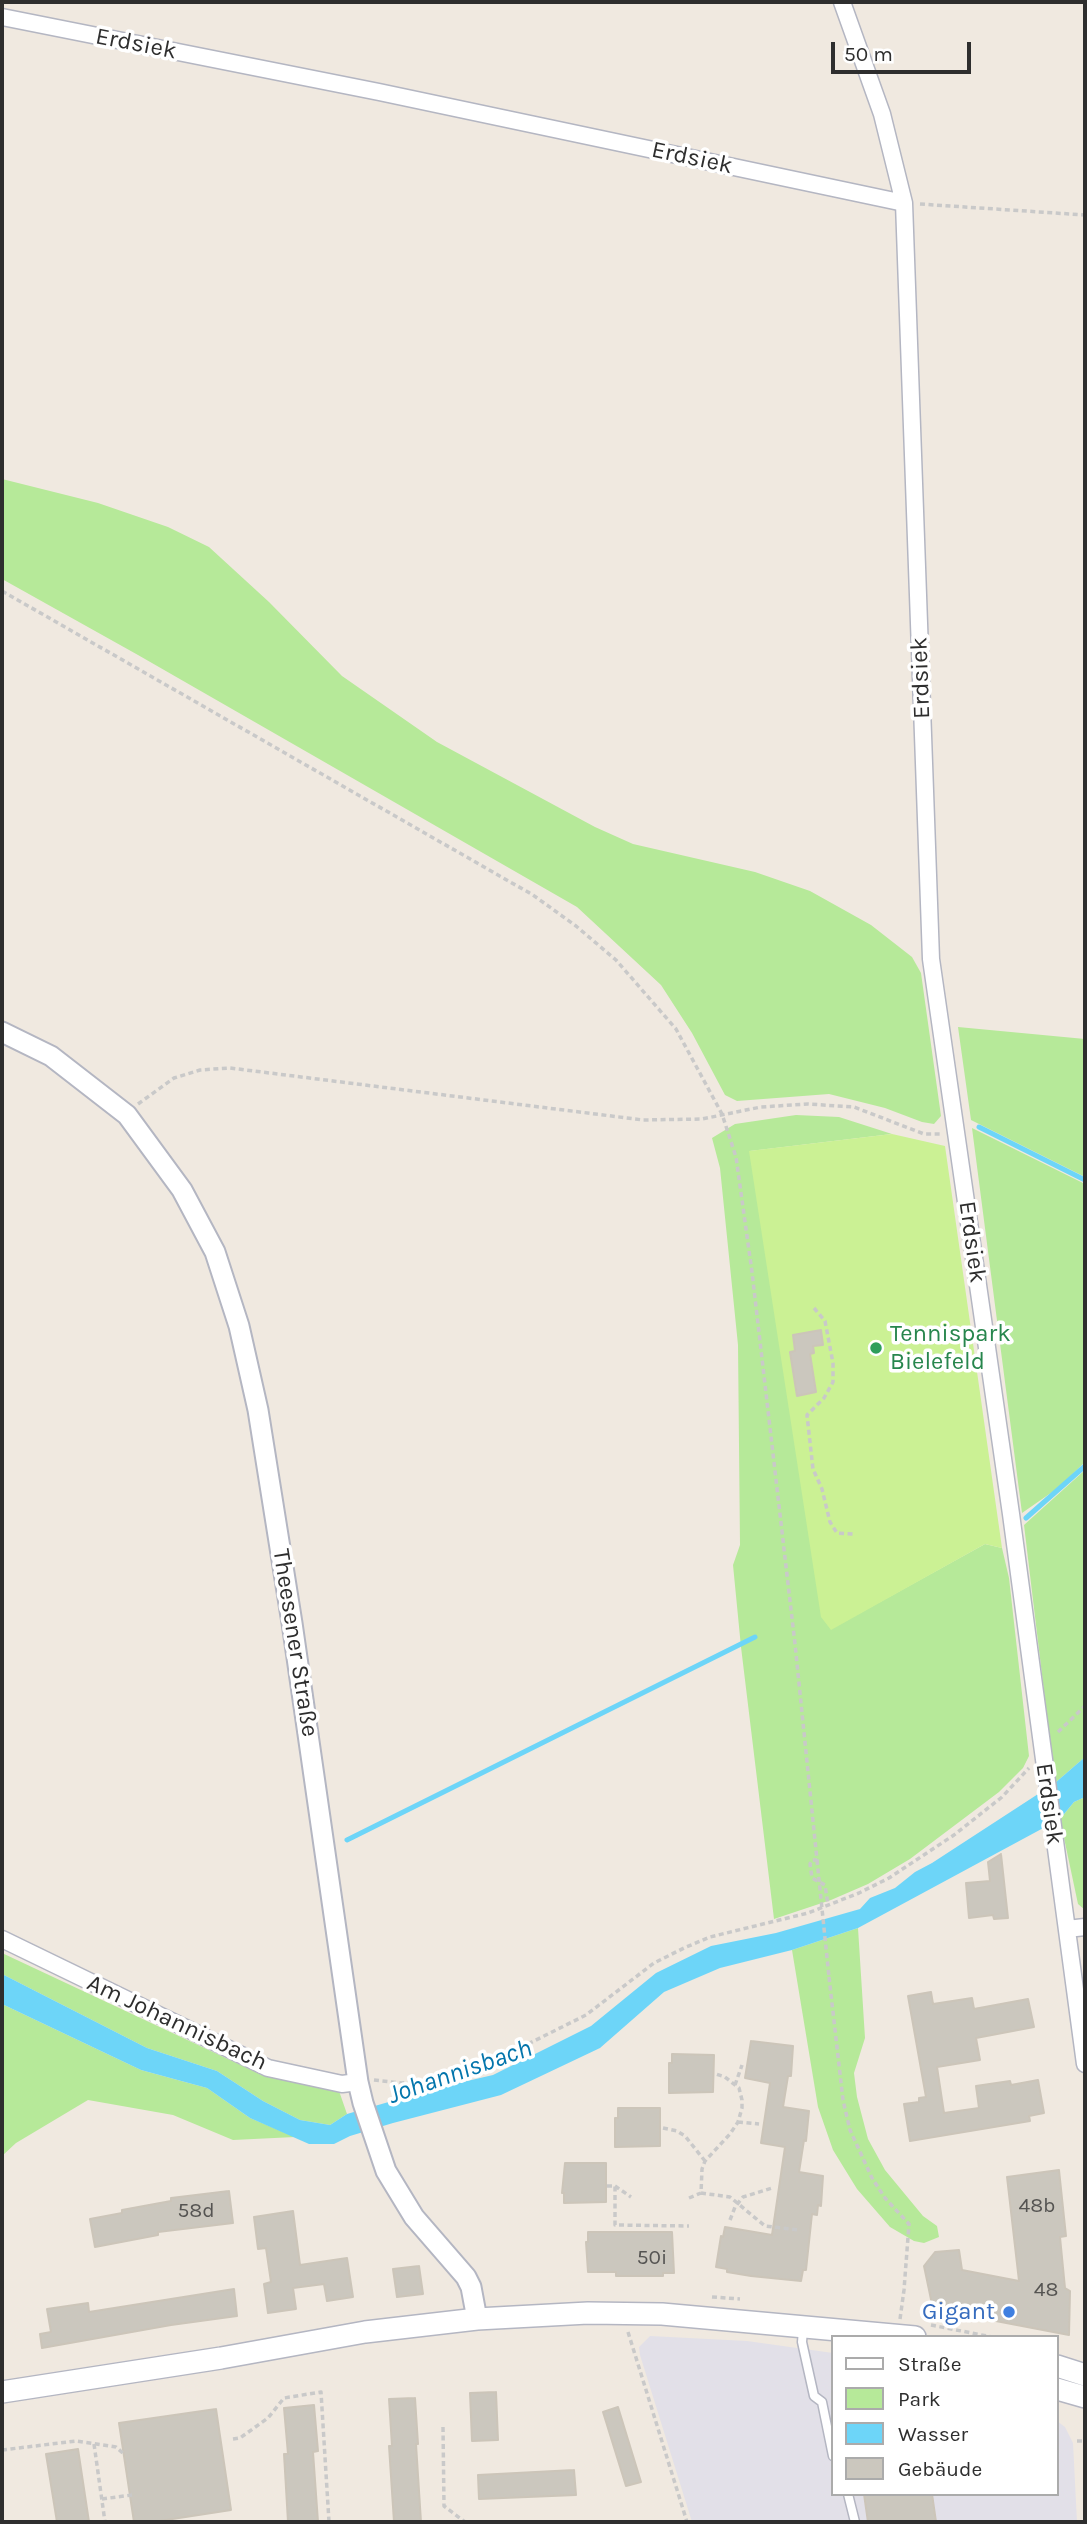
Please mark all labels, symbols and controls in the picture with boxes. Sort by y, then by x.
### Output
street label: Erdsiek [93,22,179,66]
scale bar [835,28,975,72]
text: 50 m [844,42,893,66]
street label: Erdsiek [649,135,735,181]
street label: Erdsiek [905,637,937,719]
street label: Erdsiek [952,1199,992,1285]
place label: Tennispark Bielefeld [890,1320,1011,1376]
marker: Tennispark Bielefeld [868,1340,884,1356]
street label: Theesener Straße [266,1547,324,1739]
street label: Erdsiek [1029,1761,1069,1847]
street label: Am Johannisbach [82,1969,272,2077]
water label: Johannisbach [384,2033,536,2111]
house number: 48b [1018,2193,1056,2219]
house number: 58d [177,2198,215,2224]
house number: 50i [637,2245,667,2271]
house number: 48 [1034,2277,1058,2303]
place label: Gigant [922,2298,995,2326]
marker: Gigant [1001,2304,1017,2320]
legend [832,2335,1059,2496]
text: Straße [898,2352,961,2376]
text: Park [898,2387,941,2411]
text: Wasser [898,2422,968,2446]
text: Gebäude [898,2457,982,2481]

